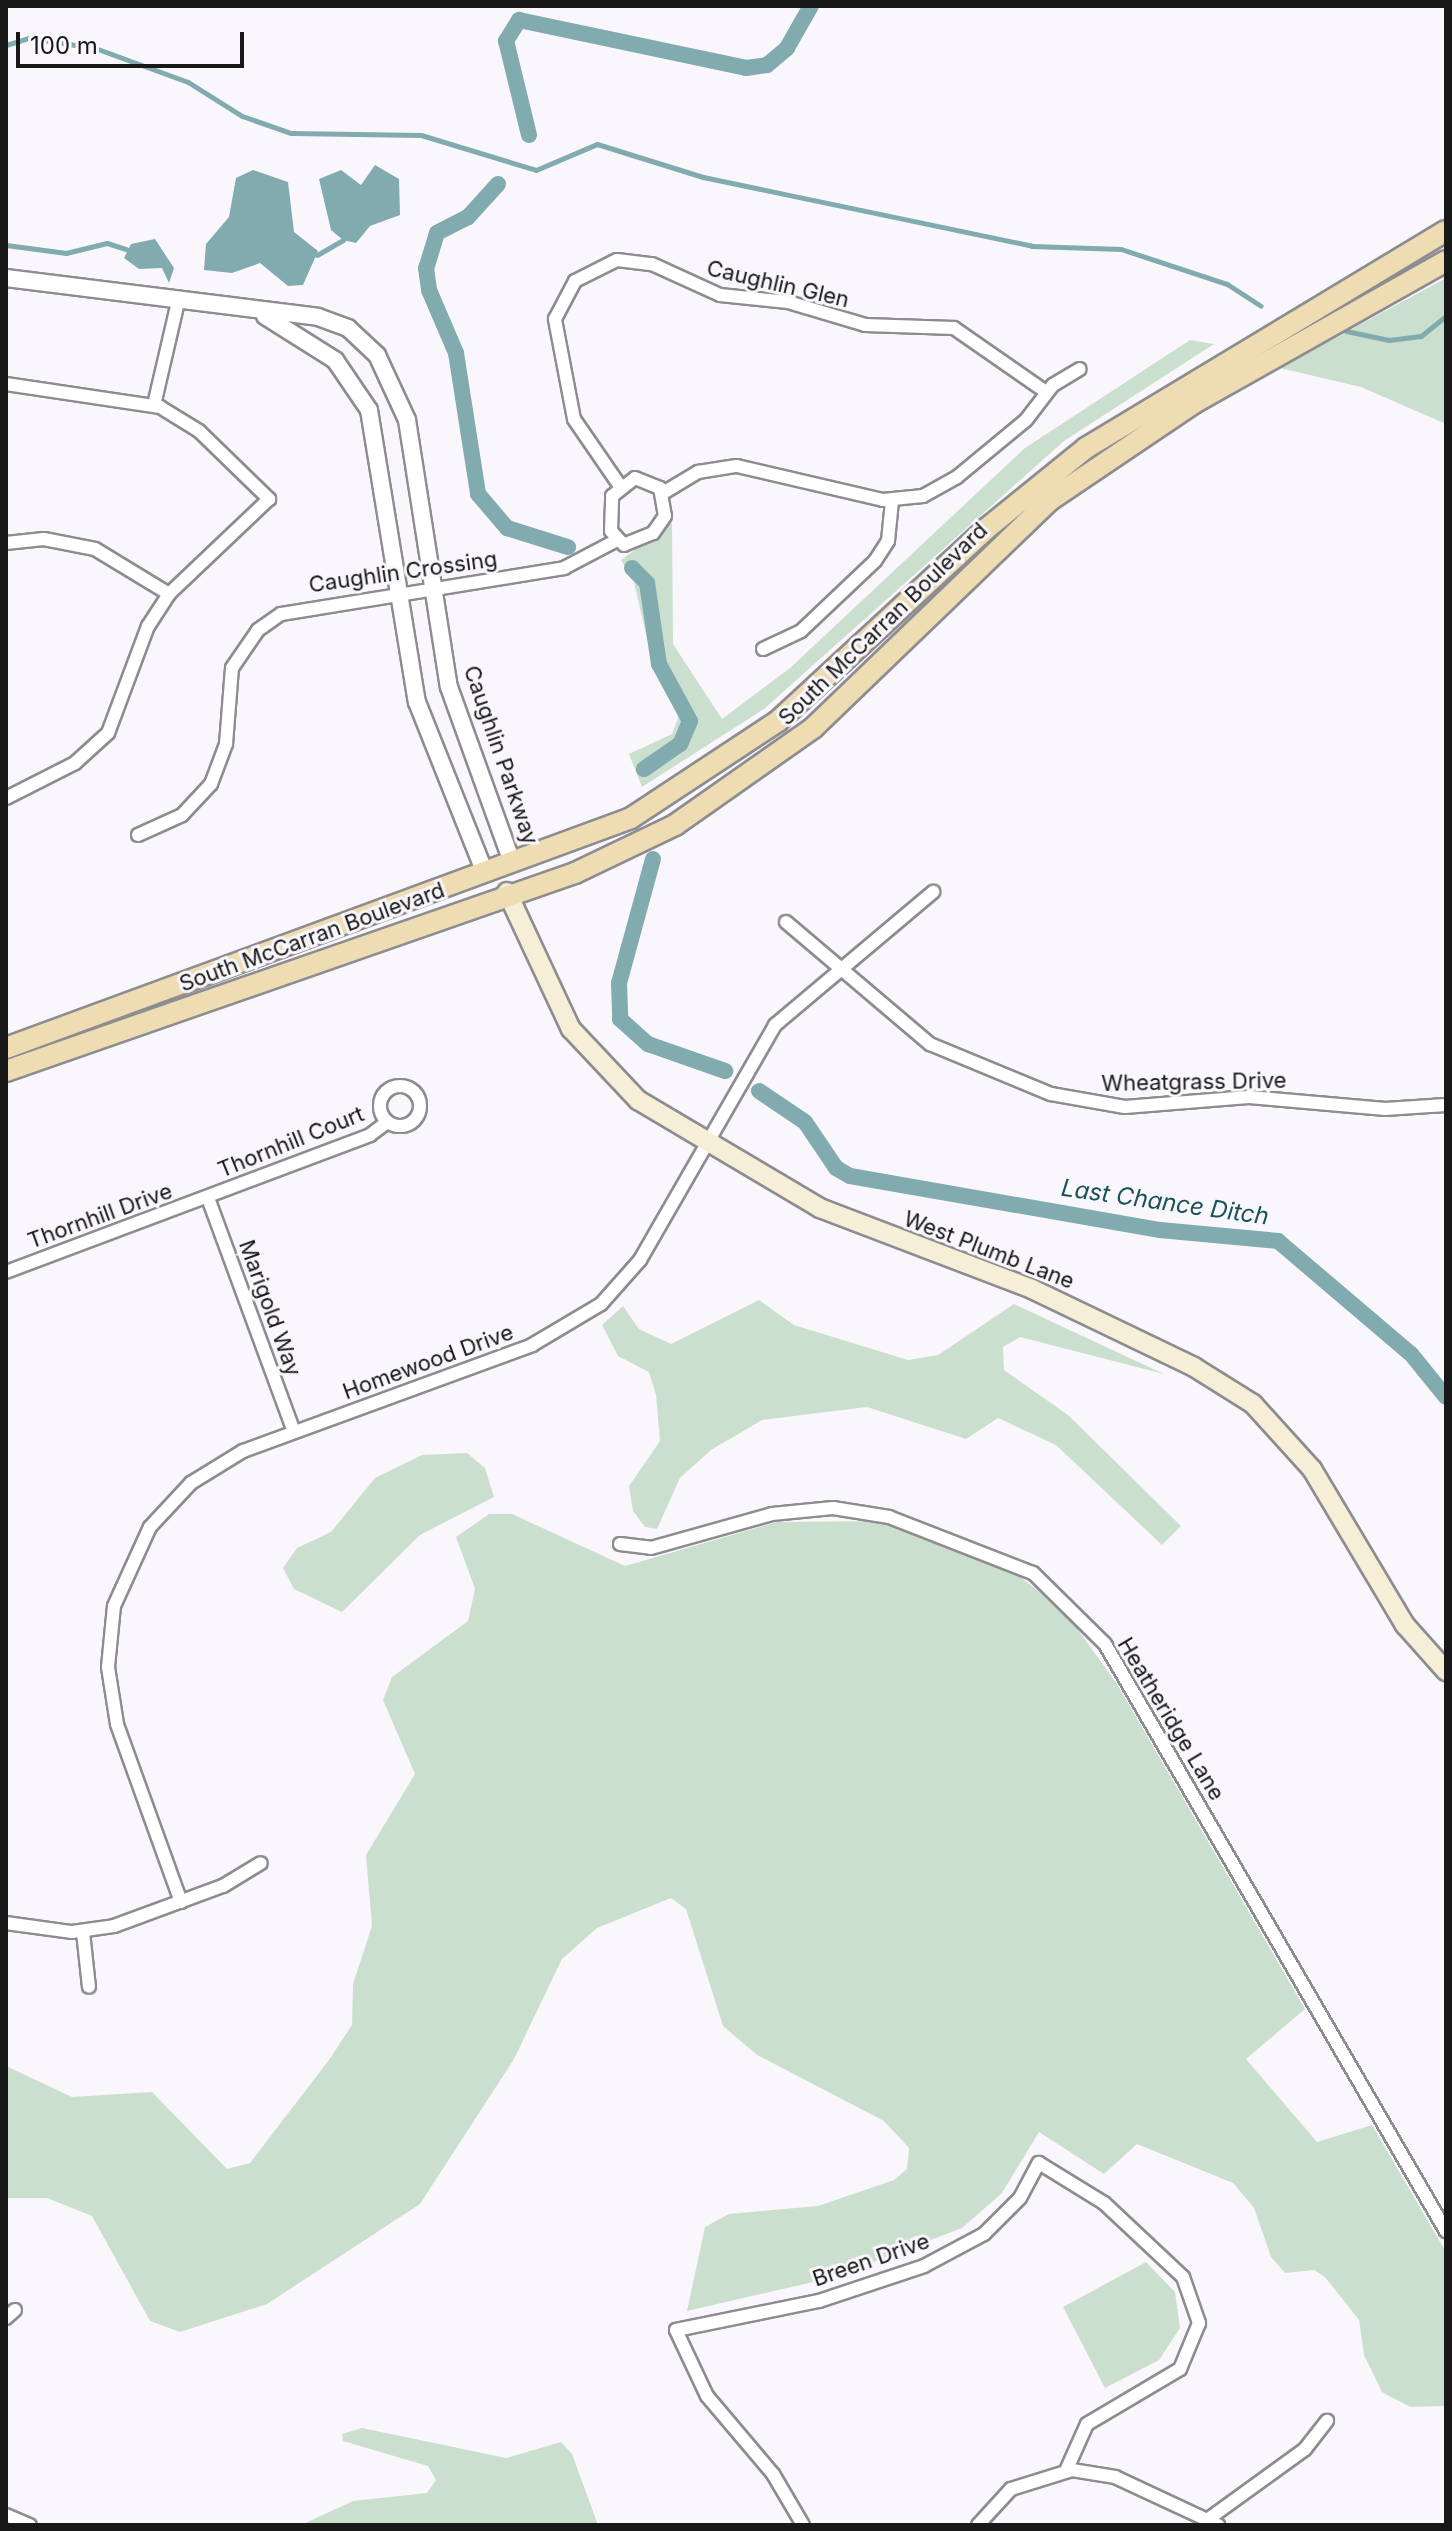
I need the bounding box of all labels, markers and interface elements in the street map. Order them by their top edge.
scale bar [20,16,248,66]
text: 100 m [30,31,98,60]
street label: Caughlin Glen [704,255,852,313]
street label: South McCarran Boulevard [773,517,993,731]
street label: Caughlin Crossing [307,546,499,598]
street label: Caughlin Parkway [458,662,544,848]
street label: South McCarran Boulevard [176,877,448,997]
street label: Wheatgrass Drive [1101,1067,1287,1097]
street label: Thornhill Court [214,1101,368,1183]
water label: Last Chance Ditch [1059,1173,1271,1231]
street label: Thornhill Drive [24,1178,176,1254]
street label: West Plumb Lane [900,1205,1078,1295]
street label: Marigold Way [233,1236,307,1380]
street label: Homewood Drive [339,1319,517,1405]
street label: Heatheridge Lane [1112,1633,1230,1805]
street label: Breen Drive [809,2228,933,2292]

